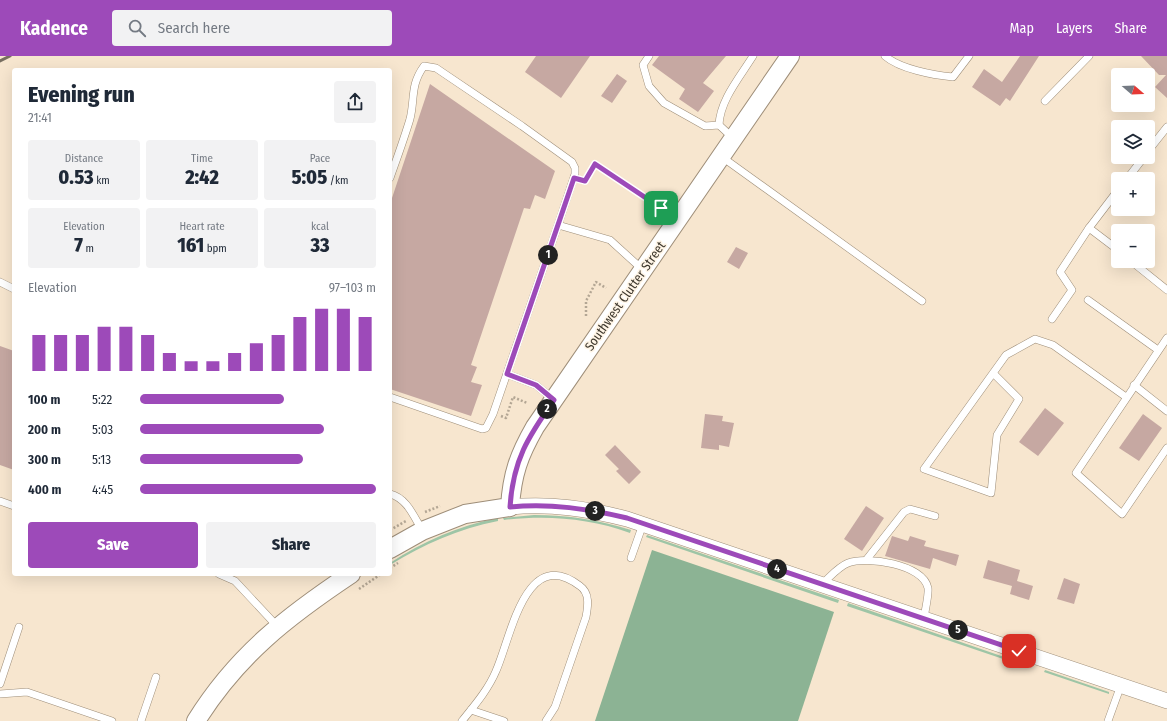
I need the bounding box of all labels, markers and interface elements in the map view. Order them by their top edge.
search box [112,10,392,46]
text: Kadence [20,17,88,40]
icon: search [126,17,148,39]
text: Search here [158,19,230,37]
text: Map [1010,20,1034,37]
text: Layers [1056,20,1092,37]
text: Share [1114,20,1147,37]
north arrow [1111,68,1155,112]
map controls [1111,68,1155,268]
text: Evening run [28,81,135,108]
button: share [334,81,376,123]
text: 21:41 [28,110,52,125]
button: layers [1111,120,1155,164]
text: Distance [65,152,103,165]
text: Time [191,152,213,165]
text: Pace [310,152,330,165]
text: 0.53 [58,165,94,189]
text: 2:42 [185,165,219,189]
text: 5:05 [291,165,327,189]
button: + [1111,172,1155,216]
text: km [94,174,110,187]
text: /km [327,174,349,187]
pin [644,191,678,225]
icon: arrive [650,197,672,219]
text: Elevation [63,220,105,233]
text: Heart rate [179,220,225,233]
text: kcal [311,220,329,233]
button: − [1111,224,1155,268]
text: 7 [74,233,83,257]
text: 161 [177,233,204,257]
text: 33 [310,233,330,257]
street label: Southwest Clutter Street [582,238,669,354]
text: m [83,242,94,255]
text: bpm [204,242,227,255]
pin: 1 [538,245,558,265]
text: 1 [546,248,550,261]
text: Elevation [28,280,77,295]
text: 97–103 m [329,280,376,295]
text: 100 m [28,392,60,407]
text: 5:22 [92,392,112,407]
pin: 2 [537,399,557,419]
text: 2 [544,402,550,415]
text: 200 m [28,422,61,437]
text: 5:03 [92,422,113,437]
text: 300 m [28,452,61,467]
text: 5:13 [92,452,111,467]
text: 400 m [28,482,62,497]
text: 4:45 [92,482,113,497]
pin: 3 [585,501,605,521]
text: 3 [592,504,598,517]
button: Save [28,522,198,568]
button: Share [206,522,376,568]
pin: 4 [767,559,787,579]
text: 4 [774,562,780,575]
pin: 5 [948,620,968,640]
text: 5 [955,623,961,636]
pin [1002,634,1036,668]
icon: check [1008,640,1030,662]

